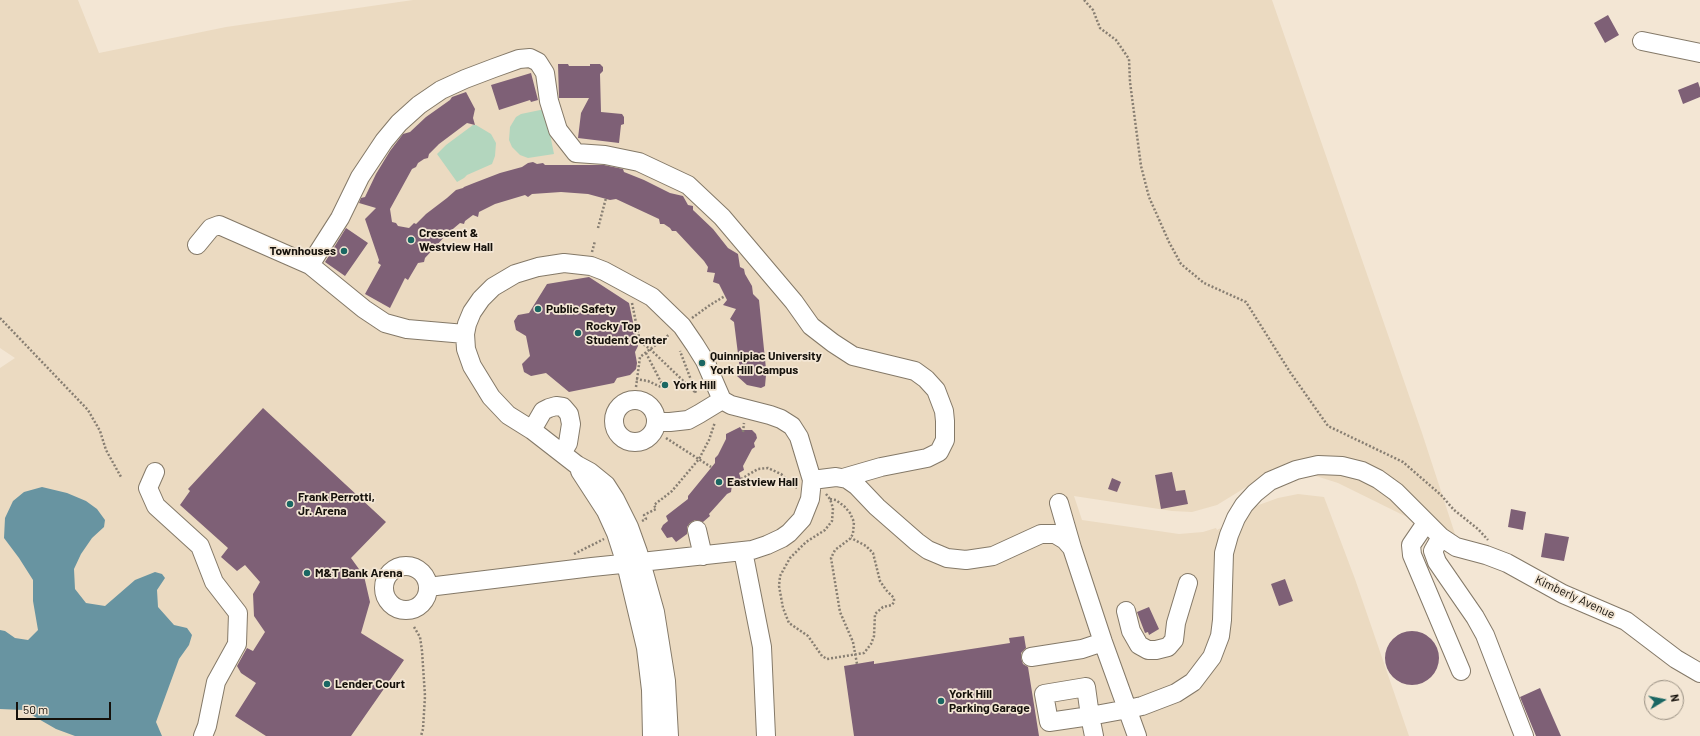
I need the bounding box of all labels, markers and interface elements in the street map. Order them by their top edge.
place label: Crescent & Westview Hall [419,226,493,254]
marker: Crescent & Westview Hall [406,235,416,245]
place label: Townhouses [269,244,336,258]
marker: Townhouses [339,246,349,256]
place label: Public Safety [546,302,616,316]
marker: Public Safety [533,304,543,314]
place label: Rocky Top Student Center [586,319,667,347]
marker: Rocky Top Student Center [573,328,583,338]
place label: Quinnipiac University York Hill Campus [710,349,822,377]
marker: Quinnipiac University York Hill Campus [697,358,707,368]
place label: York Hill [673,378,716,392]
marker: York Hill [660,380,670,390]
place label: Eastview Hall [727,475,798,489]
marker: Eastview Hall [714,477,724,487]
place label: Frank Perrotti, Jr. Arena [298,490,375,518]
marker: Frank Perrotti, Jr. Arena [285,499,295,509]
place label: M&T Bank Arena [315,566,402,580]
marker: M&T Bank Arena [302,568,312,578]
street label: Kimberly Avenue [1533,572,1617,622]
place label: Lender Court [335,677,405,691]
marker: Lender Court [322,679,332,689]
north arrow [1644,680,1684,720]
place label: York Hill Parking Garage [949,687,1030,715]
text: N [1668,693,1682,703]
scale bar [18,694,113,720]
marker: York Hill Parking Garage [936,696,946,706]
text: 50 m [23,702,48,716]

